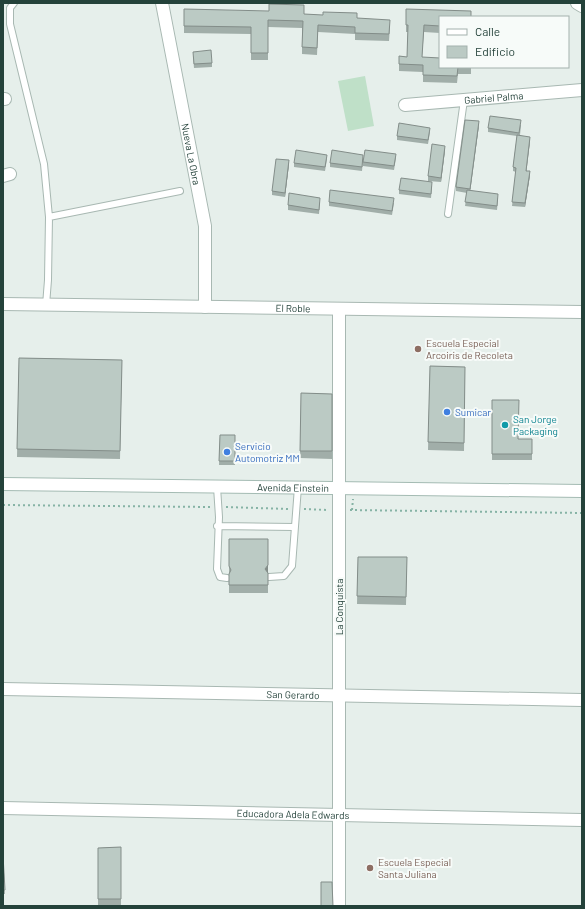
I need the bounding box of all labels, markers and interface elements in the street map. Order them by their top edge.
legend [439,16,569,68]
text: Calle [475,24,500,38]
text: Edificio [475,44,515,58]
street label: Gabriel Palma [464,89,524,106]
street label: Nueva La Obra [179,122,203,186]
street label: El Roble [275,302,311,314]
place label: Escuela Especial Arcoiris de Recoleta [426,337,513,361]
marker: Escuela Especial Arcoiris de Recoleta [413,344,423,354]
place label: Sumicar [455,406,491,418]
marker: Sumicar [442,407,452,417]
place label: San Jorge Packaging [513,413,558,437]
marker: San Jorge Packaging [500,420,510,430]
place label: Servicio Automotriz MM [235,440,300,464]
marker: Servicio Automotriz MM [222,447,232,457]
street label: Avenida Einstein [257,481,329,494]
street label: La Conquista [333,579,345,635]
street label: San Gerardo [266,688,320,701]
street label: Educadora Adela Edwards [236,807,350,821]
place label: Escuela Especial Santa Juliana [378,856,451,880]
marker: Escuela Especial Santa Juliana [365,863,375,873]

